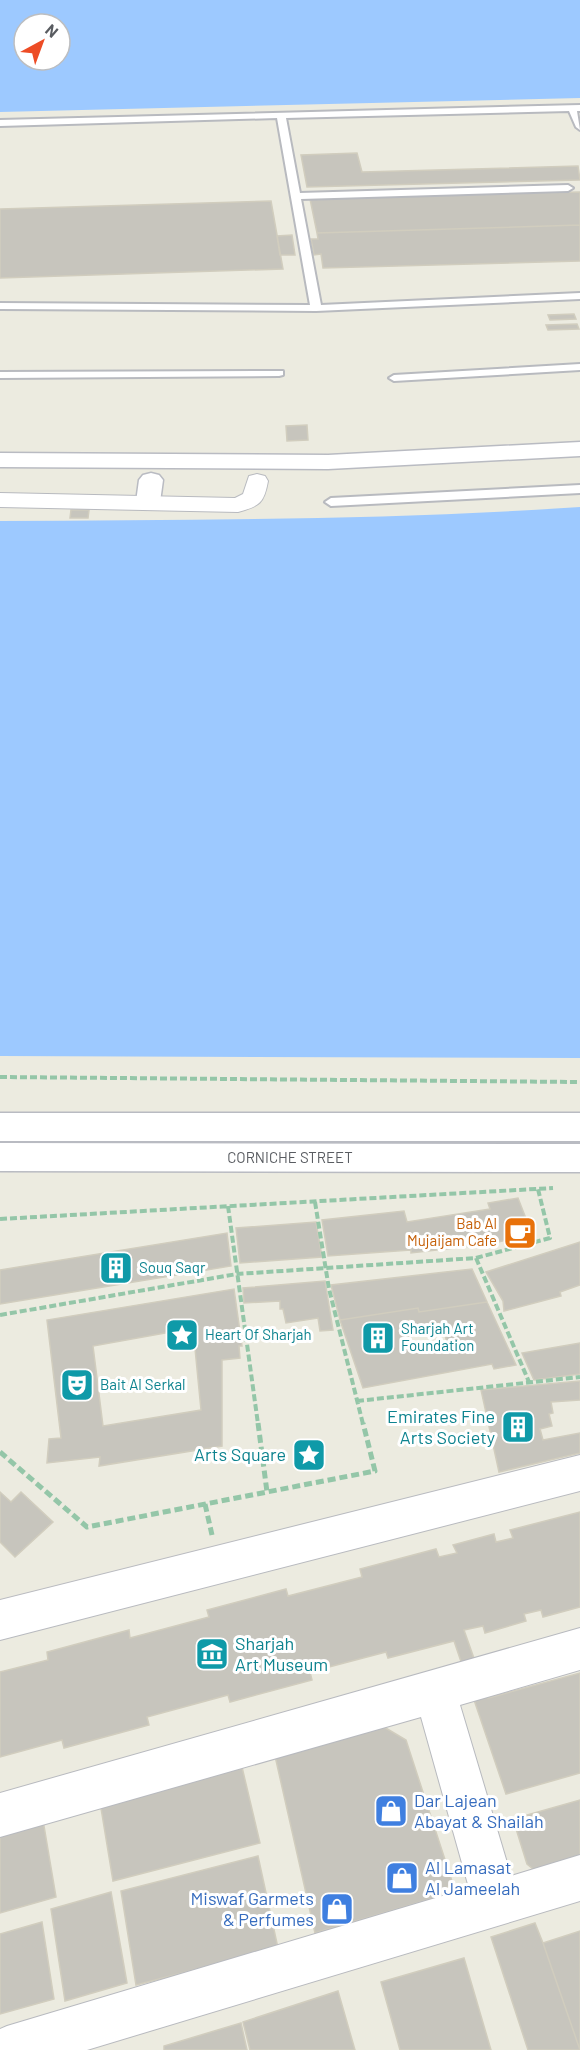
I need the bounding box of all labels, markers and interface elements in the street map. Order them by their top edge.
north arrow [12,12,72,72]
text: N [42,20,62,41]
street label: CORNICHE STREET [227,1148,353,1166]
place label: Bab Al Mujaijam Cafe [407,1214,497,1249]
cafe icon: Bab Al Mujaijam Cafe [502,1215,538,1251]
building icon: Souq Saqr [98,1250,134,1286]
place label: Souq Saqr [139,1258,206,1276]
place icon: Heart Of Sharjah [164,1317,200,1353]
place label: Sharjah Art Foundation [401,1319,474,1354]
building icon: Sharjah Art Foundation [360,1320,396,1356]
place label: Heart Of Sharjah [205,1325,312,1343]
theatre icon: Bait Al Serkal [59,1367,95,1403]
place label: Bait Al Serkal [100,1375,186,1393]
place label: Emirates Fine Arts Society [387,1405,495,1448]
building icon: Emirates Fine Arts Society [500,1409,536,1445]
place icon: Arts Square [291,1437,327,1473]
place label: Arts Square [194,1443,286,1465]
place label: Sharjah Art Museum [235,1632,328,1675]
museum icon: Sharjah Art Museum [194,1636,230,1672]
place label: Dar Lajean Abayat & Shailah [414,1789,544,1832]
shop icon: Dar Lajean Abayat & Shailah [373,1793,409,1829]
place label: Al Lamasat Al Jameelah [425,1856,520,1899]
shop icon: Al Lamasat Al Jameelah [384,1860,420,1896]
place label: Miswaf Garmets & Perfumes [190,1887,314,1930]
shop icon: Miswaf Garmets & Perfumes [319,1891,355,1927]

